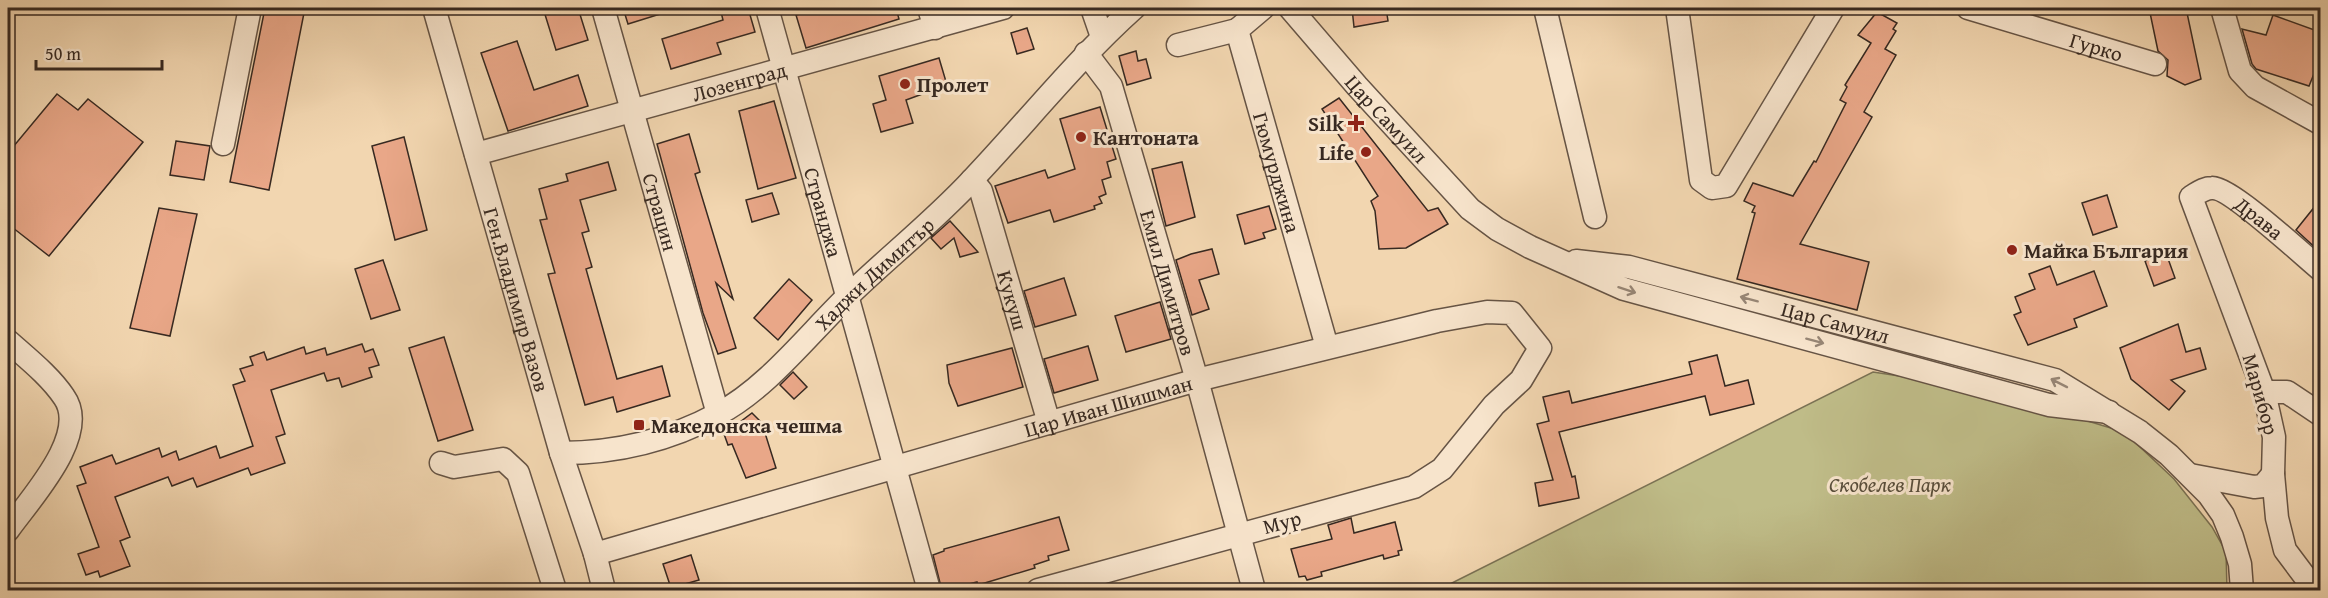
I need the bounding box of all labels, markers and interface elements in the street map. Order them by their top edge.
street label: Гурко [2066,24,2127,69]
scale bar [36,33,162,71]
text: 50 m [45,40,81,67]
street label: Лозенград [688,53,790,109]
street label: Цар Самуил [1338,67,1436,170]
place label: Пролет [917,69,989,100]
marker: Пролет [898,77,912,91]
street label: Гюмурджина [1246,108,1309,236]
place label: Silk [1308,108,1345,139]
marker: Silk [1349,116,1363,130]
place label: Кантоната [1093,122,1199,153]
marker: Кантоната [1074,130,1088,144]
place label: Life [1319,137,1354,168]
marker: Life [1359,145,1373,159]
street label: Странджа [797,164,851,261]
street label: Страцин [635,169,687,254]
street label: Драва [2228,187,2291,247]
street label: Ген.Владимир Вазов [476,204,558,395]
street label: Емил Димитров [1132,206,1204,359]
street label: Хаджи Димитър [807,210,941,337]
place label: Майка България [2024,235,2188,266]
marker: Майка България [2005,243,2019,257]
street label: Кукуш [990,266,1037,334]
one-way arrow [1617,285,1636,296]
one-way arrow [1740,293,1759,304]
street label: Цар Самуил [1778,293,1893,351]
one-way arrow [1805,336,1824,348]
street label: Марибор [2235,350,2287,438]
street label: Цар Иван Шишман [1020,367,1196,445]
one-way arrow [2050,376,2068,388]
place label: Македонска чешма [651,410,843,441]
marker: Македонска чешма [632,418,646,432]
park label: Скобелев Парк [1829,469,1951,500]
street label: Мур [1259,502,1305,542]

